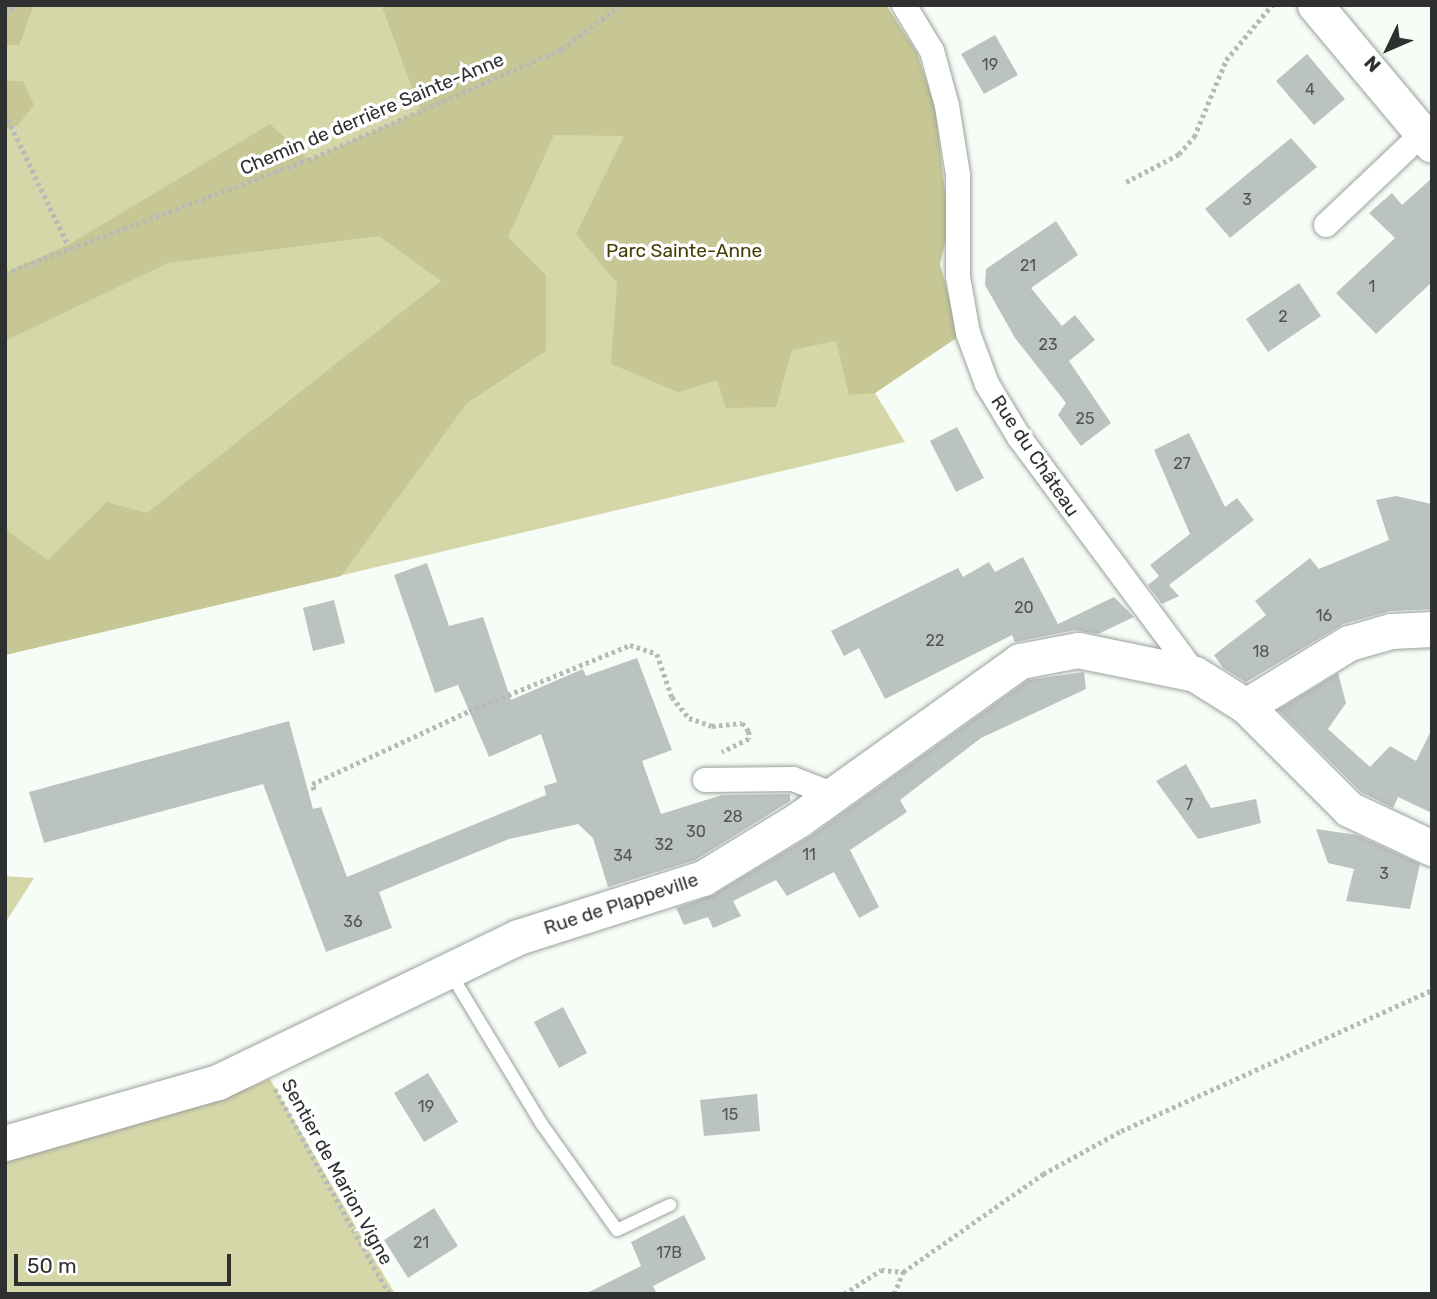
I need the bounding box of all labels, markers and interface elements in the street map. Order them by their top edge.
north arrow [1353,14,1423,84]
street label: Chemin de derrière Sainte-Anne [237,48,507,180]
text: N [1360,51,1386,77]
house number: 19 [982,55,998,75]
house number: 4 [1305,80,1315,100]
house number: 3 [1242,190,1252,210]
park label: Parc Sainte-Anne [606,240,762,262]
house number: 21 [1020,256,1036,276]
house number: 1 [1369,277,1375,297]
house number: 2 [1278,307,1288,327]
house number: 23 [1038,335,1058,355]
street label: Rue du Château [986,391,1084,521]
house number: 25 [1076,409,1094,429]
house number: 27 [1173,454,1191,474]
house number: 20 [1014,598,1034,618]
house number: 16 [1316,606,1332,626]
house number: 22 [926,631,944,651]
house number: 18 [1252,642,1270,662]
house number: 7 [1185,795,1193,815]
house number: 28 [723,807,743,827]
house number: 30 [686,822,706,842]
house number: 32 [654,835,674,855]
house number: 11 [802,845,816,865]
house number: 34 [613,846,633,866]
house number: 3 [1379,864,1389,884]
street label: Rue de Plappeville [541,868,701,940]
house number: 36 [343,912,363,932]
street label: Sentier de Marion Vigne [276,1075,398,1269]
house number: 19 [418,1097,434,1117]
house number: 15 [722,1105,738,1125]
house number: 21 [413,1233,429,1253]
scale bar [18,1240,234,1284]
house number: 17B [656,1243,682,1263]
text: 50 m [27,1253,77,1278]

